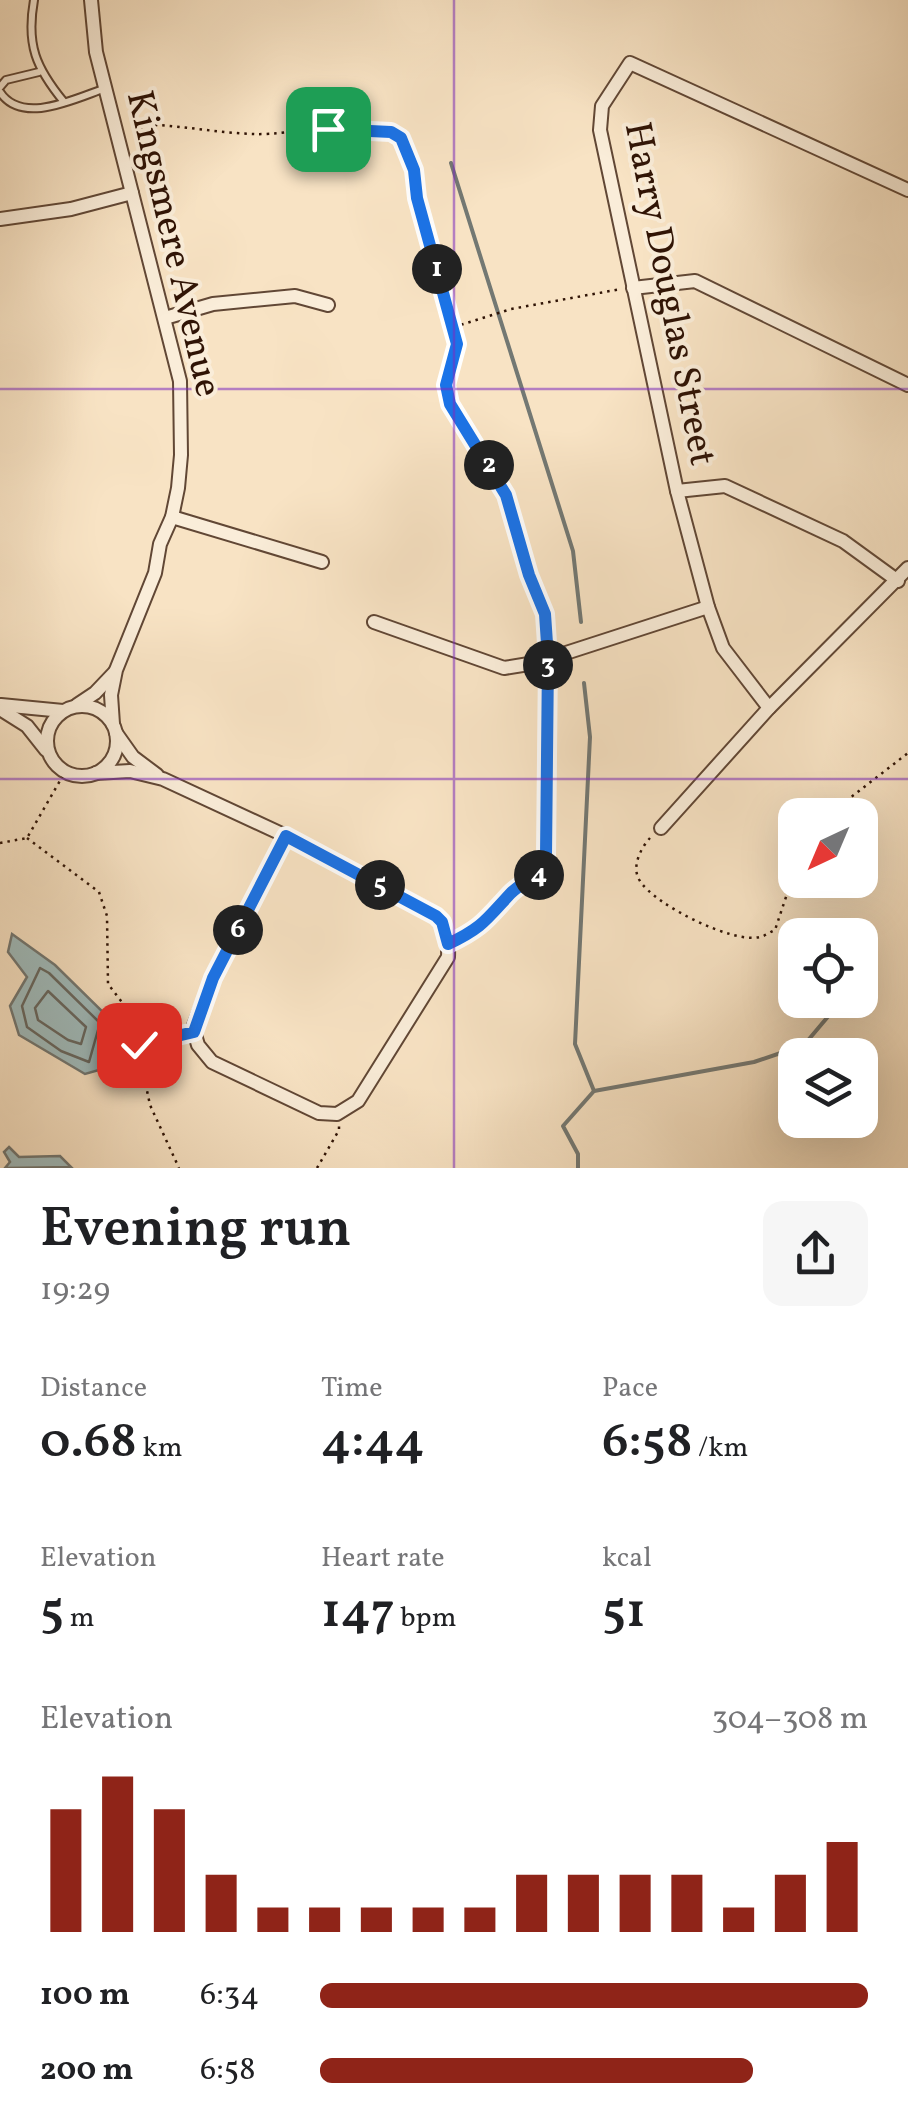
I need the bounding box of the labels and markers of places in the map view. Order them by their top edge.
pin [286,87,371,172]
pin: 1 [412,244,462,294]
pin: 2 [464,440,514,490]
pin: 3 [523,640,573,690]
pin: 4 [514,850,564,900]
pin: 5 [355,860,405,910]
pin: 6 [213,905,263,955]
pin [97,1003,182,1088]

